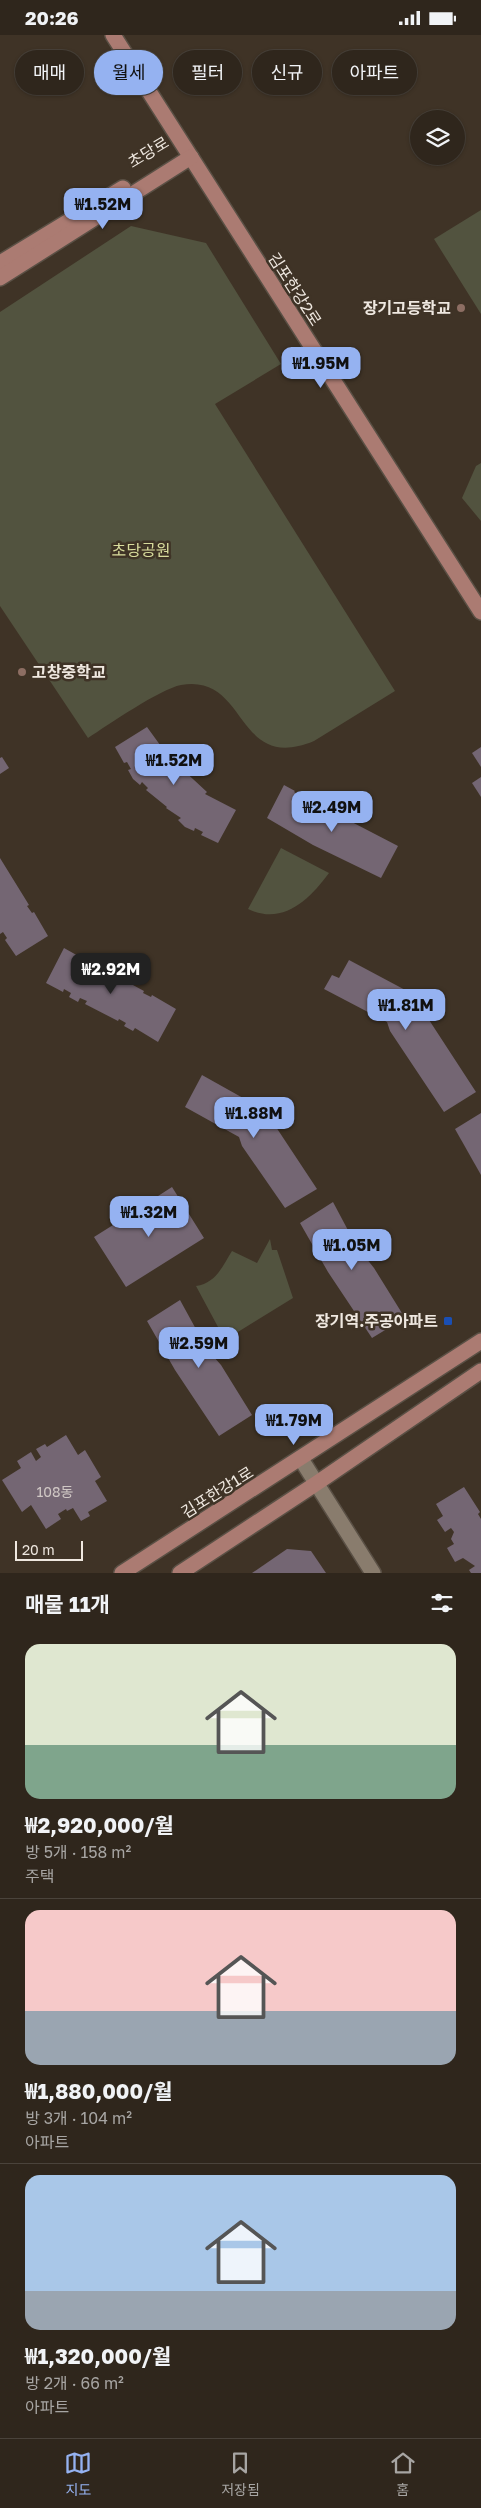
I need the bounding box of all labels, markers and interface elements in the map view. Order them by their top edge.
text: 20:26 [25,6,79,29]
chip: 매매 [15,50,84,95]
chip: 월세 [94,50,163,95]
chip: 필터 [173,50,242,95]
chip: 신규 [252,50,322,95]
chip: 아파트 [332,50,417,95]
map controls [410,110,465,165]
button: layers [410,110,465,165]
street label: 초당로 [124,132,172,172]
pin: ₩1.52M [62,187,144,230]
text: ₩1.52M [75,194,131,214]
street label: 김포한강2로 [264,249,326,329]
place label: 장기고등학교 [363,298,451,318]
marker: 장기고등학교 [455,302,467,314]
pin: ₩1.95M [280,347,362,389]
text: ₩1.95M [293,353,349,373]
park label: 초당공원 [112,540,170,560]
place label: 고창중학교 [32,662,106,682]
marker: 고창중학교 [16,666,28,678]
pin: ₩1.52M [133,743,215,786]
text: ₩1.52M [146,750,202,770]
pin: ₩2.49M [291,791,373,833]
text: ₩2.49M [303,797,361,817]
pin: ₩2.92M [70,953,152,995]
text: ₩2.92M [82,959,140,979]
pin: ₩1.81M [365,989,447,1031]
text: ₩1.81M [378,995,434,1015]
pin: ₩1.88M [213,1097,295,1139]
text: ₩1.88M [225,1103,283,1123]
pin: ₩1.32M [108,1195,190,1238]
text: ₩1.32M [121,1202,177,1222]
pin: ₩1.05M [311,1229,393,1271]
text: ₩1.05M [323,1235,381,1255]
place label: 장기역.주공아파트 [315,1311,438,1331]
marker: 장기역.주공아파트 [442,1315,454,1327]
pin: ₩2.59M [158,1327,240,1369]
text: ₩2.59M [170,1333,228,1353]
pin: ₩1.79M [253,1403,335,1446]
text: ₩1.79M [266,1410,322,1430]
street label: 김포한강1로 [177,1462,257,1522]
house number: 108동 [37,1483,74,1500]
scale bar [15,1538,82,1561]
text: 20 m [22,1541,55,1558]
icon: filters [428,1589,456,1617]
text: 매물 11개 [25,1591,110,1617]
icon: home [196,1677,286,1767]
text: ₩2,920,000/월 [25,1812,174,1838]
text: 방 5개 · 158 m² [25,1842,131,1862]
text: 주택 [25,1866,54,1886]
icon: home [196,1942,286,2032]
text: ₩1,880,000/월 [25,2078,173,2104]
text: 방 3개 · 104 m² [25,2108,132,2128]
text: 아파트 [25,2132,69,2152]
icon: home [196,2207,286,2297]
text: ₩1,320,000/월 [25,2343,171,2369]
text: 방 2개 · 66 m² [25,2373,124,2393]
text: 아파트 [25,2397,69,2417]
tab: 지도 [64,2449,92,2499]
tab: 저장됨 [221,2449,260,2499]
tab: 홈 [389,2449,417,2499]

